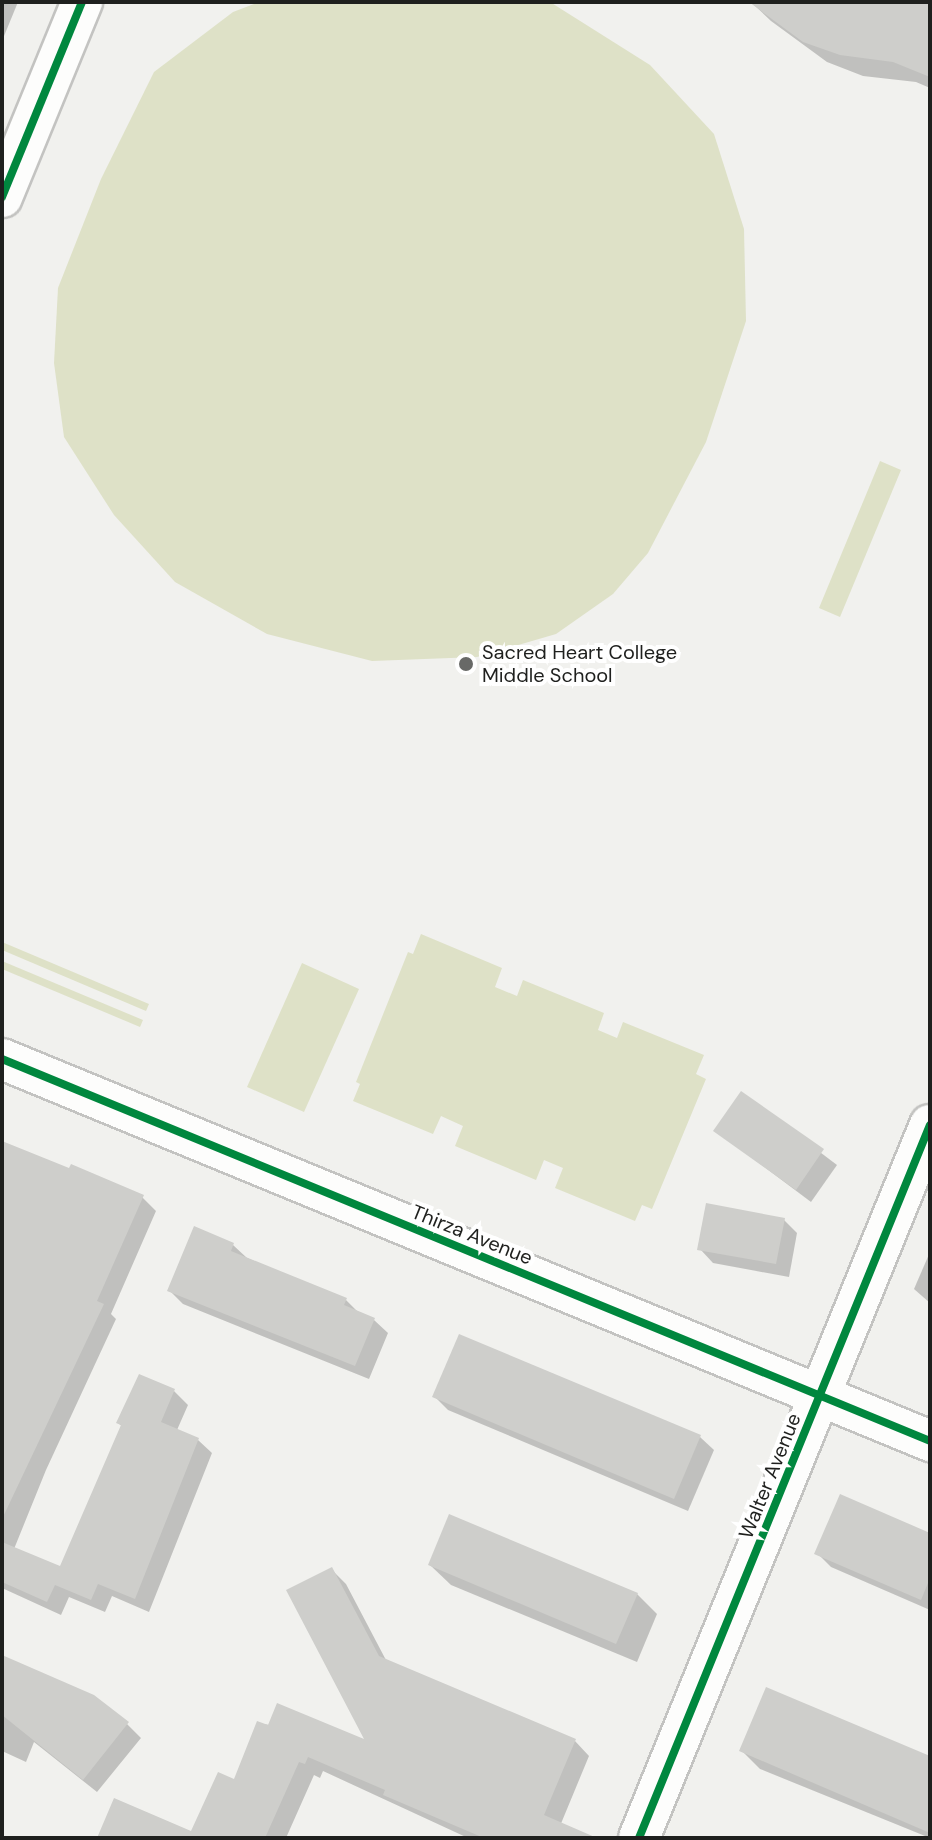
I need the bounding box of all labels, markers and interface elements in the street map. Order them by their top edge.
place label: Sacred Heart College Middle School [482,640,677,687]
marker: Sacred Heart College Middle School [457,655,475,673]
street label: Thirza Avenue [408,1200,536,1270]
street label: Walter Avenue [734,1410,806,1542]

